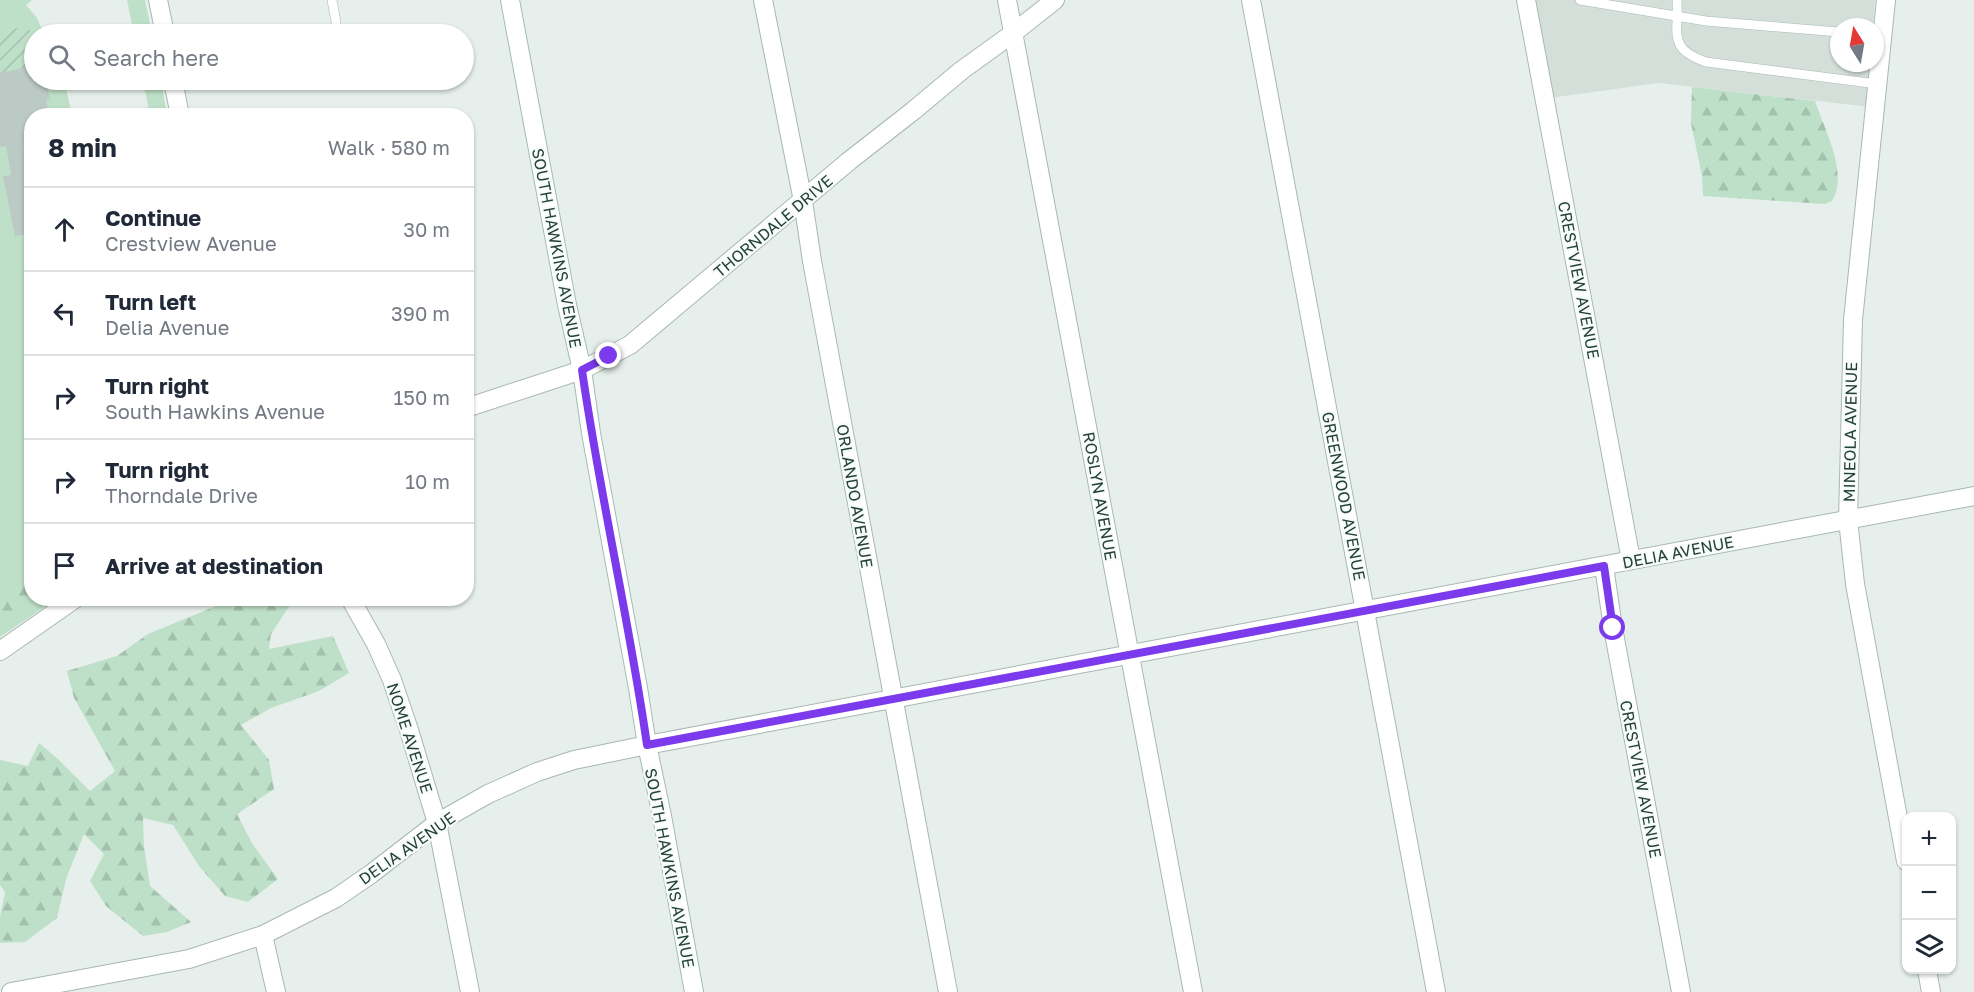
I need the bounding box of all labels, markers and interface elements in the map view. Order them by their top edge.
north arrow [1830,18,1884,72]
search box [24,24,474,90]
icon: search [45,41,78,74]
text: Search here [93,44,219,71]
text: 8 min [48,132,117,163]
text: Walk · 580 m [328,135,450,159]
street label: SOUTH HAWKINS AVENUE [528,146,586,350]
street label: THORNDALE DRIVE [709,170,837,282]
street label: CRESTVIEW AVENUE [1554,199,1604,361]
text: Continue [105,204,201,231]
icon: ahead [48,213,81,246]
text: 30 m [403,217,450,241]
text: Crestview Avenue [105,231,277,255]
text: Turn left [105,288,196,315]
icon: left [48,297,81,330]
text: 390 m [391,301,450,325]
text: Delia Avenue [105,315,229,339]
route end [595,342,621,368]
street label: MINEOLA AVENUE [1839,362,1861,502]
text: Turn right [105,372,209,399]
icon: right [48,381,81,414]
text: 150 m [394,385,450,409]
text: South Hawkins Avenue [105,399,325,423]
street label: GREENWOOD AVENUE [1318,410,1370,582]
street label: ORLANDO AVENUE [833,423,877,569]
street label: ROSLYN AVENUE [1079,430,1121,562]
text: Turn right [105,456,209,483]
icon: right [48,465,81,498]
text: 10 m [405,469,450,493]
text: Thorndale Drive [105,483,258,507]
street label: DELIA AVENUE [1621,531,1735,573]
icon: arrive [48,549,81,582]
text: Arrive at destination [105,552,323,579]
route start [1599,614,1625,640]
street label: NOME AVENUE [383,680,437,796]
street label: CRESTVIEW AVENUE [1616,698,1666,860]
street label: SOUTH HAWKINS AVENUE [641,766,699,970]
street label: DELIA AVENUE [355,807,459,889]
map controls [1902,812,1956,974]
button: + [1902,812,1956,866]
button: − [1902,866,1956,920]
button: layers [1902,920,1956,974]

